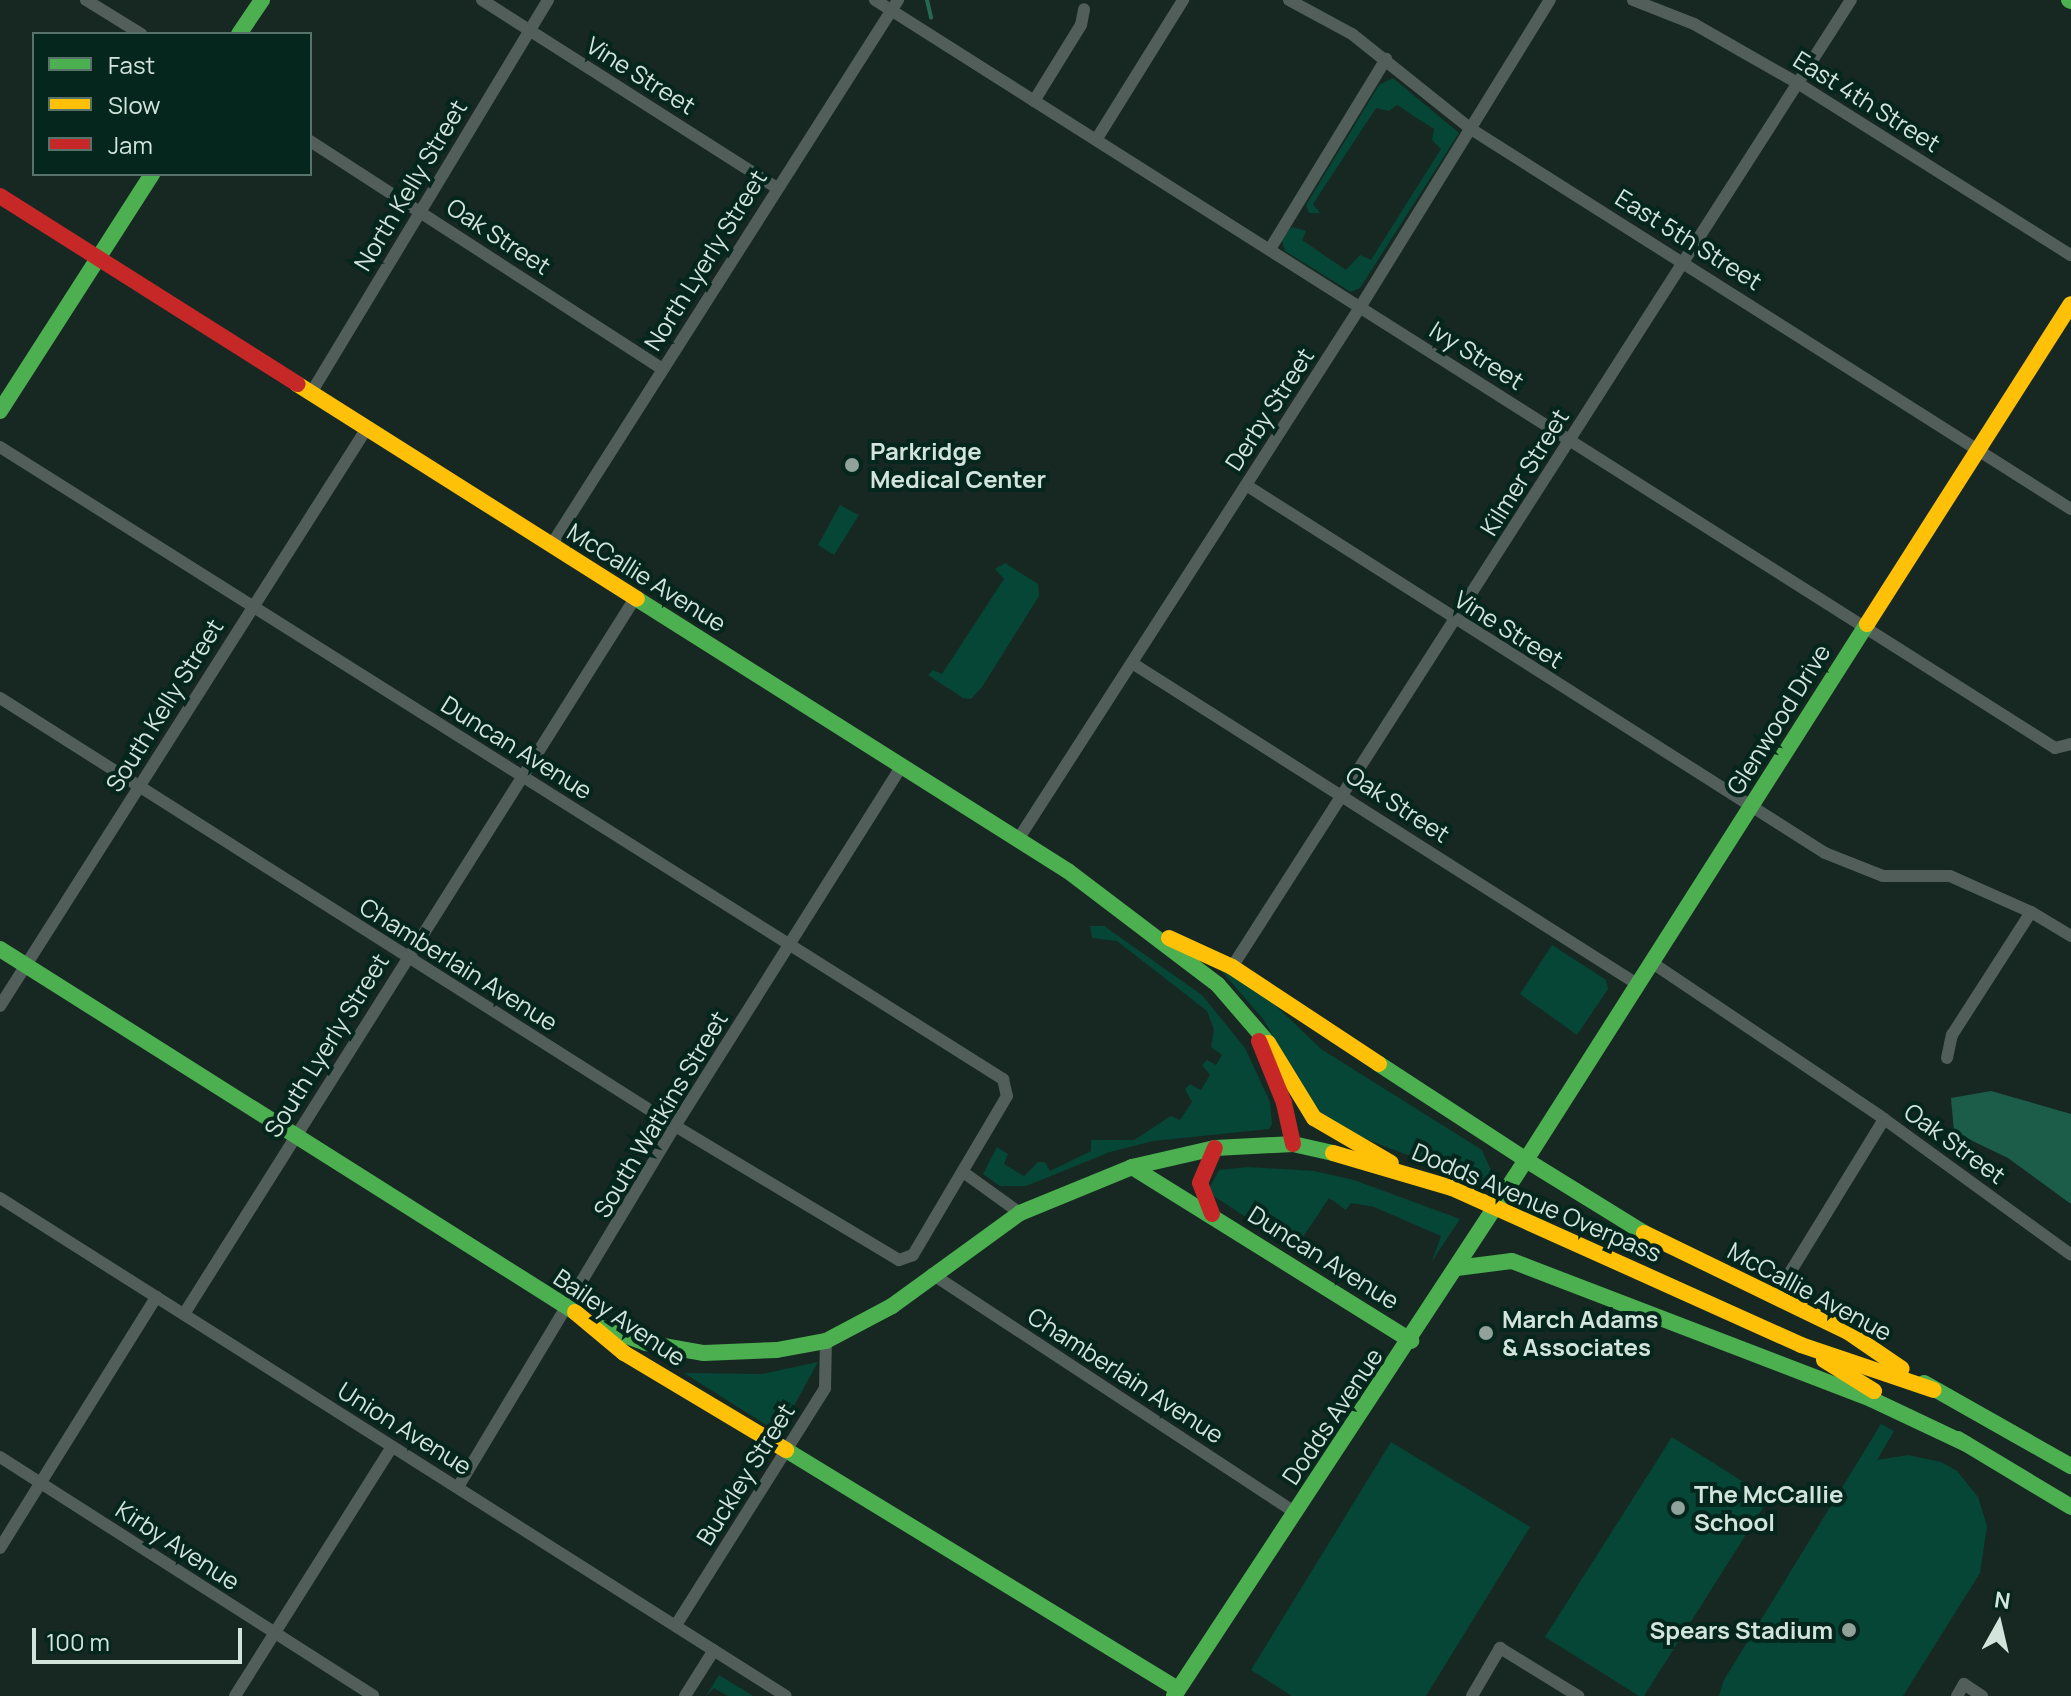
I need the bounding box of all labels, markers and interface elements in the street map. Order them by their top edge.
street label: Vine Street [581,30,701,120]
legend [32,32,312,176]
street label: East 4th Street [1788,44,1946,158]
text: Fast [108,48,155,81]
text: Slow [108,88,161,121]
street label: North Kelly Street [348,94,472,276]
text: Jam [108,128,153,161]
street label: North Lyerly Street [638,164,772,356]
street label: East 5th Street [1611,183,1767,295]
street label: Oak Street [442,192,556,280]
street label: Ivy Street [1425,315,1529,395]
street label: Derby Street [1219,342,1319,476]
street label: Kilmer Street [1474,403,1574,541]
place label: Parkridge Medical Center [870,437,1046,493]
marker: Parkridge Medical Center [841,454,863,476]
street label: McCallie Avenue [562,517,732,637]
street label: Vine Street [1449,584,1569,674]
street label: South Kelly Street [99,613,229,797]
street label: Glenwood Drive [1720,638,1836,800]
street label: Duncan Avenue [436,689,598,805]
street label: Oak Street [1341,760,1455,848]
street label: Chamberlain Avenue [355,891,563,1037]
street label: South Lyerly Street [258,948,394,1142]
street label: South Watkins Street [587,1005,733,1223]
street label: Oak Street [1899,1097,2011,1189]
street label: Dodds Avenue Overpass [1408,1136,1666,1268]
street label: Duncan Avenue [1243,1199,1405,1315]
street label: McCallie Avenue [1723,1236,1897,1346]
street label: Bailey Avenue [549,1262,691,1372]
street label: Chamberlain Avenue [1023,1301,1229,1449]
place label: March Adams & Associates [1502,1305,1659,1361]
marker: March Adams & Associates [1477,1324,1495,1342]
street label: Dodds Avenue [1276,1342,1388,1490]
street label: Union Avenue [333,1375,477,1481]
street label: Buckley Street [690,1398,800,1550]
place label: The McCallie School [1694,1480,1843,1536]
street label: Kirby Avenue [111,1494,245,1596]
marker: The McCallie School [1669,1499,1687,1517]
north arrow [1959,1584,2039,1664]
text: N [1992,1584,2012,1616]
scale bar [36,1612,246,1662]
place label: Spears Stadium [1649,1616,1833,1644]
marker: Spears Stadium [1840,1621,1858,1639]
text: 100 m [46,1625,110,1658]

